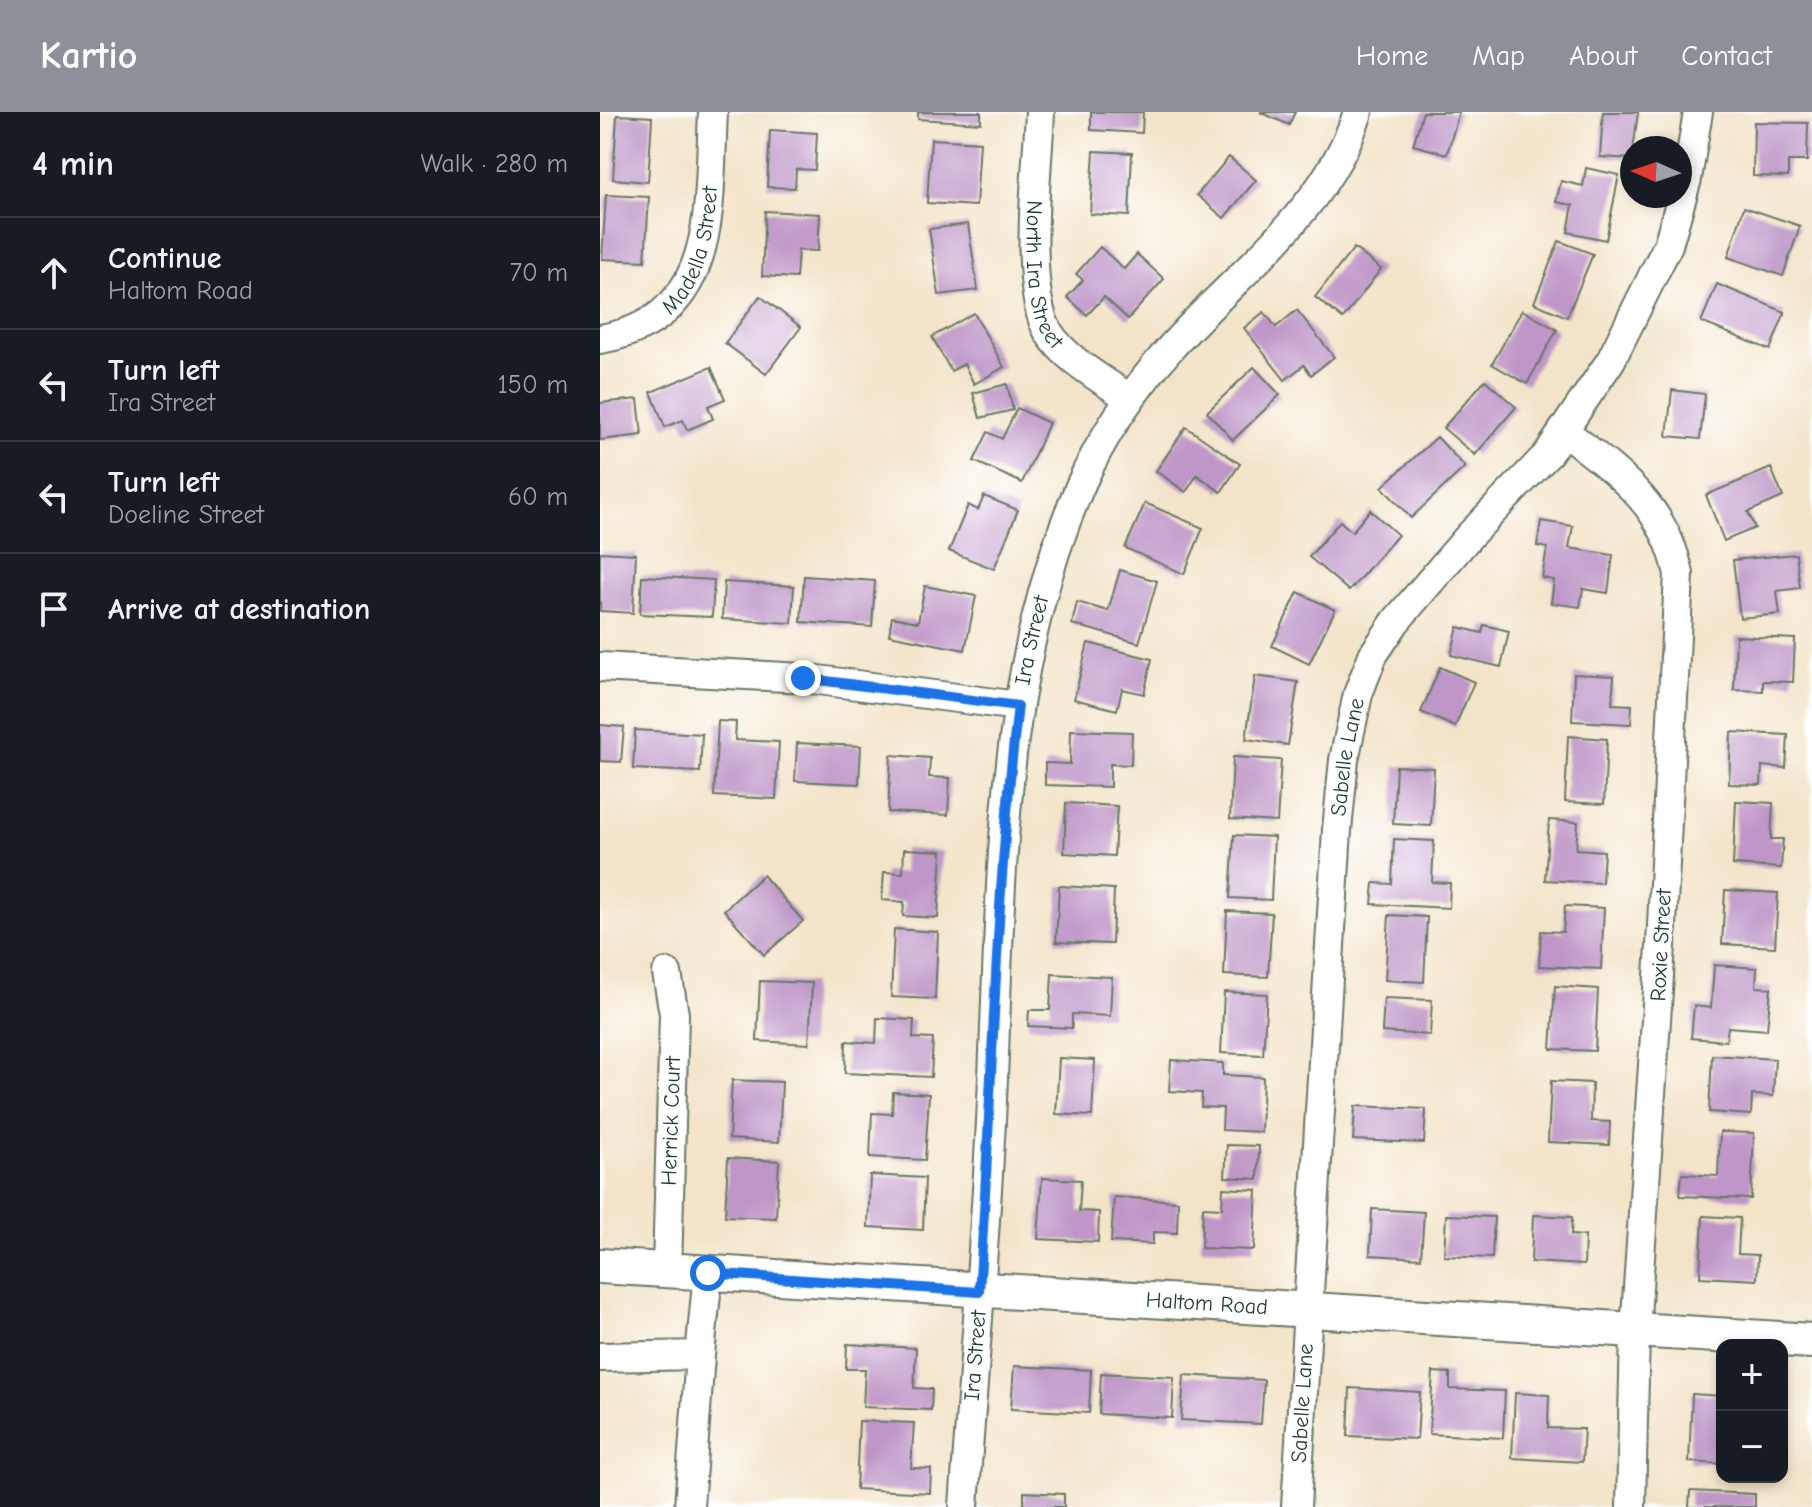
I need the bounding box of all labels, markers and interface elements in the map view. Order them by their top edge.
text: Kartio [40,34,137,78]
text: Home [1356,40,1428,72]
text: Map [1472,40,1525,72]
text: About [1569,40,1637,72]
text: Contact [1681,40,1772,72]
north arrow [1620,136,1692,208]
text: 4 min [32,144,114,184]
text: Walk · 280 m [421,149,568,179]
street label: Madella Street [656,184,723,320]
street label: North Ira Street [1020,200,1069,355]
text: Continue [108,241,222,276]
icon: ahead [32,251,76,295]
text: 70 m [510,258,568,288]
text: Haltom Road [108,276,253,306]
text: Turn left [108,353,220,388]
icon: left [32,363,76,407]
text: 150 m [498,370,568,400]
text: Ira Street [108,388,215,418]
text: Turn left [108,465,220,500]
icon: left [32,475,76,519]
text: 60 m [508,482,568,512]
text: Doeline Street [108,500,264,530]
icon: arrive [32,587,76,631]
text: Arrive at destination [108,592,370,627]
street label: Ira Street [1009,592,1055,687]
route end [785,660,821,696]
street label: Sabelle Lane [1325,695,1370,817]
street label: Roxie Street [1645,887,1677,1002]
street label: Herrick Court [656,1055,686,1186]
route start [690,1255,726,1291]
street label: Haltom Road [1145,1287,1269,1320]
street label: Ira Street [959,1308,992,1402]
map controls [1716,1339,1788,1483]
button: + [1716,1339,1788,1411]
street label: Sabelle Lane [1286,1343,1319,1464]
button: − [1716,1411,1788,1483]

